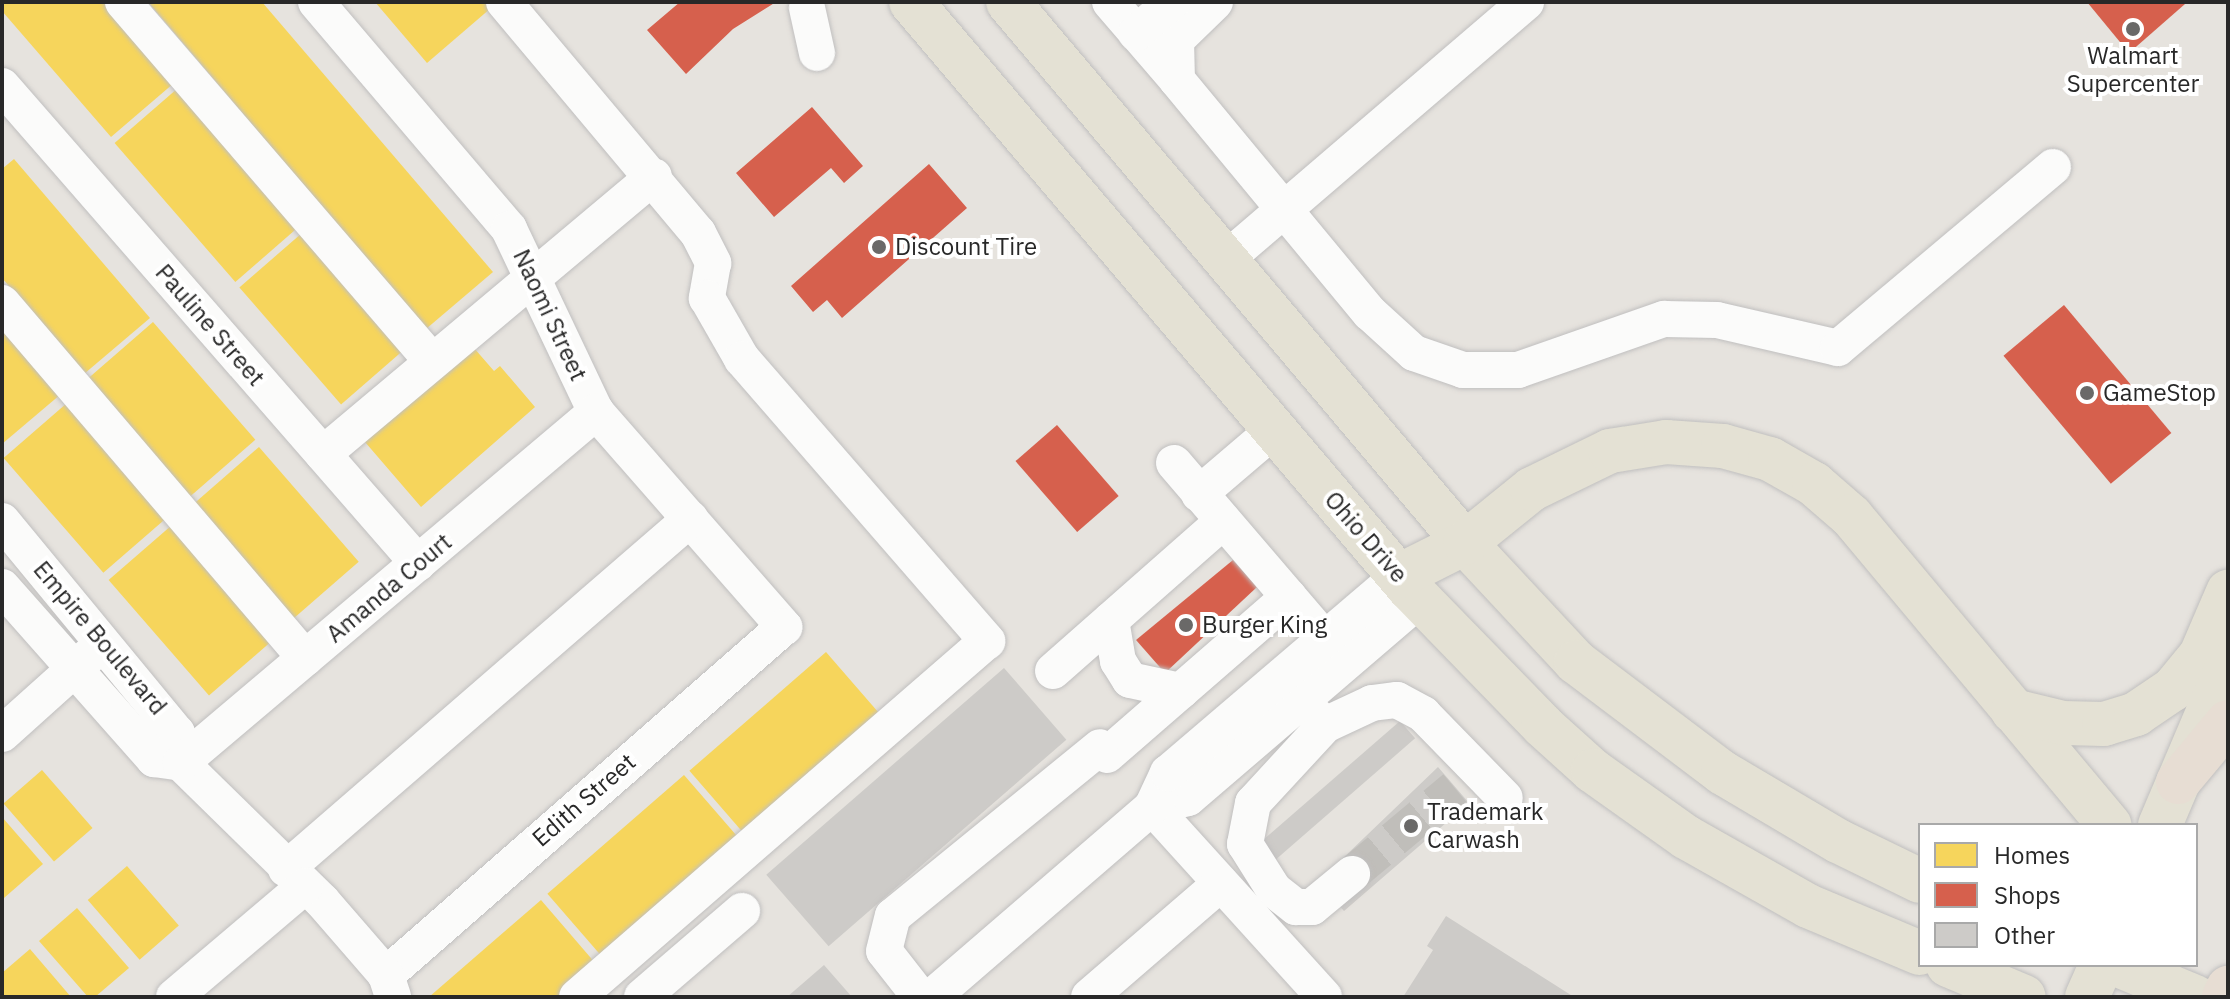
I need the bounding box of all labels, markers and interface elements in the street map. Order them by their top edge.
marker: Walmart Supercenter [2124,20,2142,38]
place label: Walmart Supercenter [2067,42,2199,98]
place label: Discount Tire [895,233,1037,261]
marker: Discount Tire [870,238,888,256]
street label: Naomi Street [507,245,593,385]
street label: Pauline Street [149,258,271,392]
place label: GameStop [2103,379,2216,407]
marker: GameStop [2078,384,2096,402]
street label: Ohio Drive [1319,486,1413,588]
street label: Amanda Court [321,527,457,649]
street label: Empire Boulevard [27,555,173,721]
place label: Burger King [1202,611,1327,639]
marker: Burger King [1177,616,1195,634]
street label: Edith Street [527,747,641,853]
place label: Trademark Carwash [1427,798,1543,854]
marker: Trademark Carwash [1402,817,1420,835]
legend [1918,823,2198,967]
text: Homes [1994,839,2070,871]
text: Shops [1994,879,2061,911]
text: Other [1994,919,2055,951]

